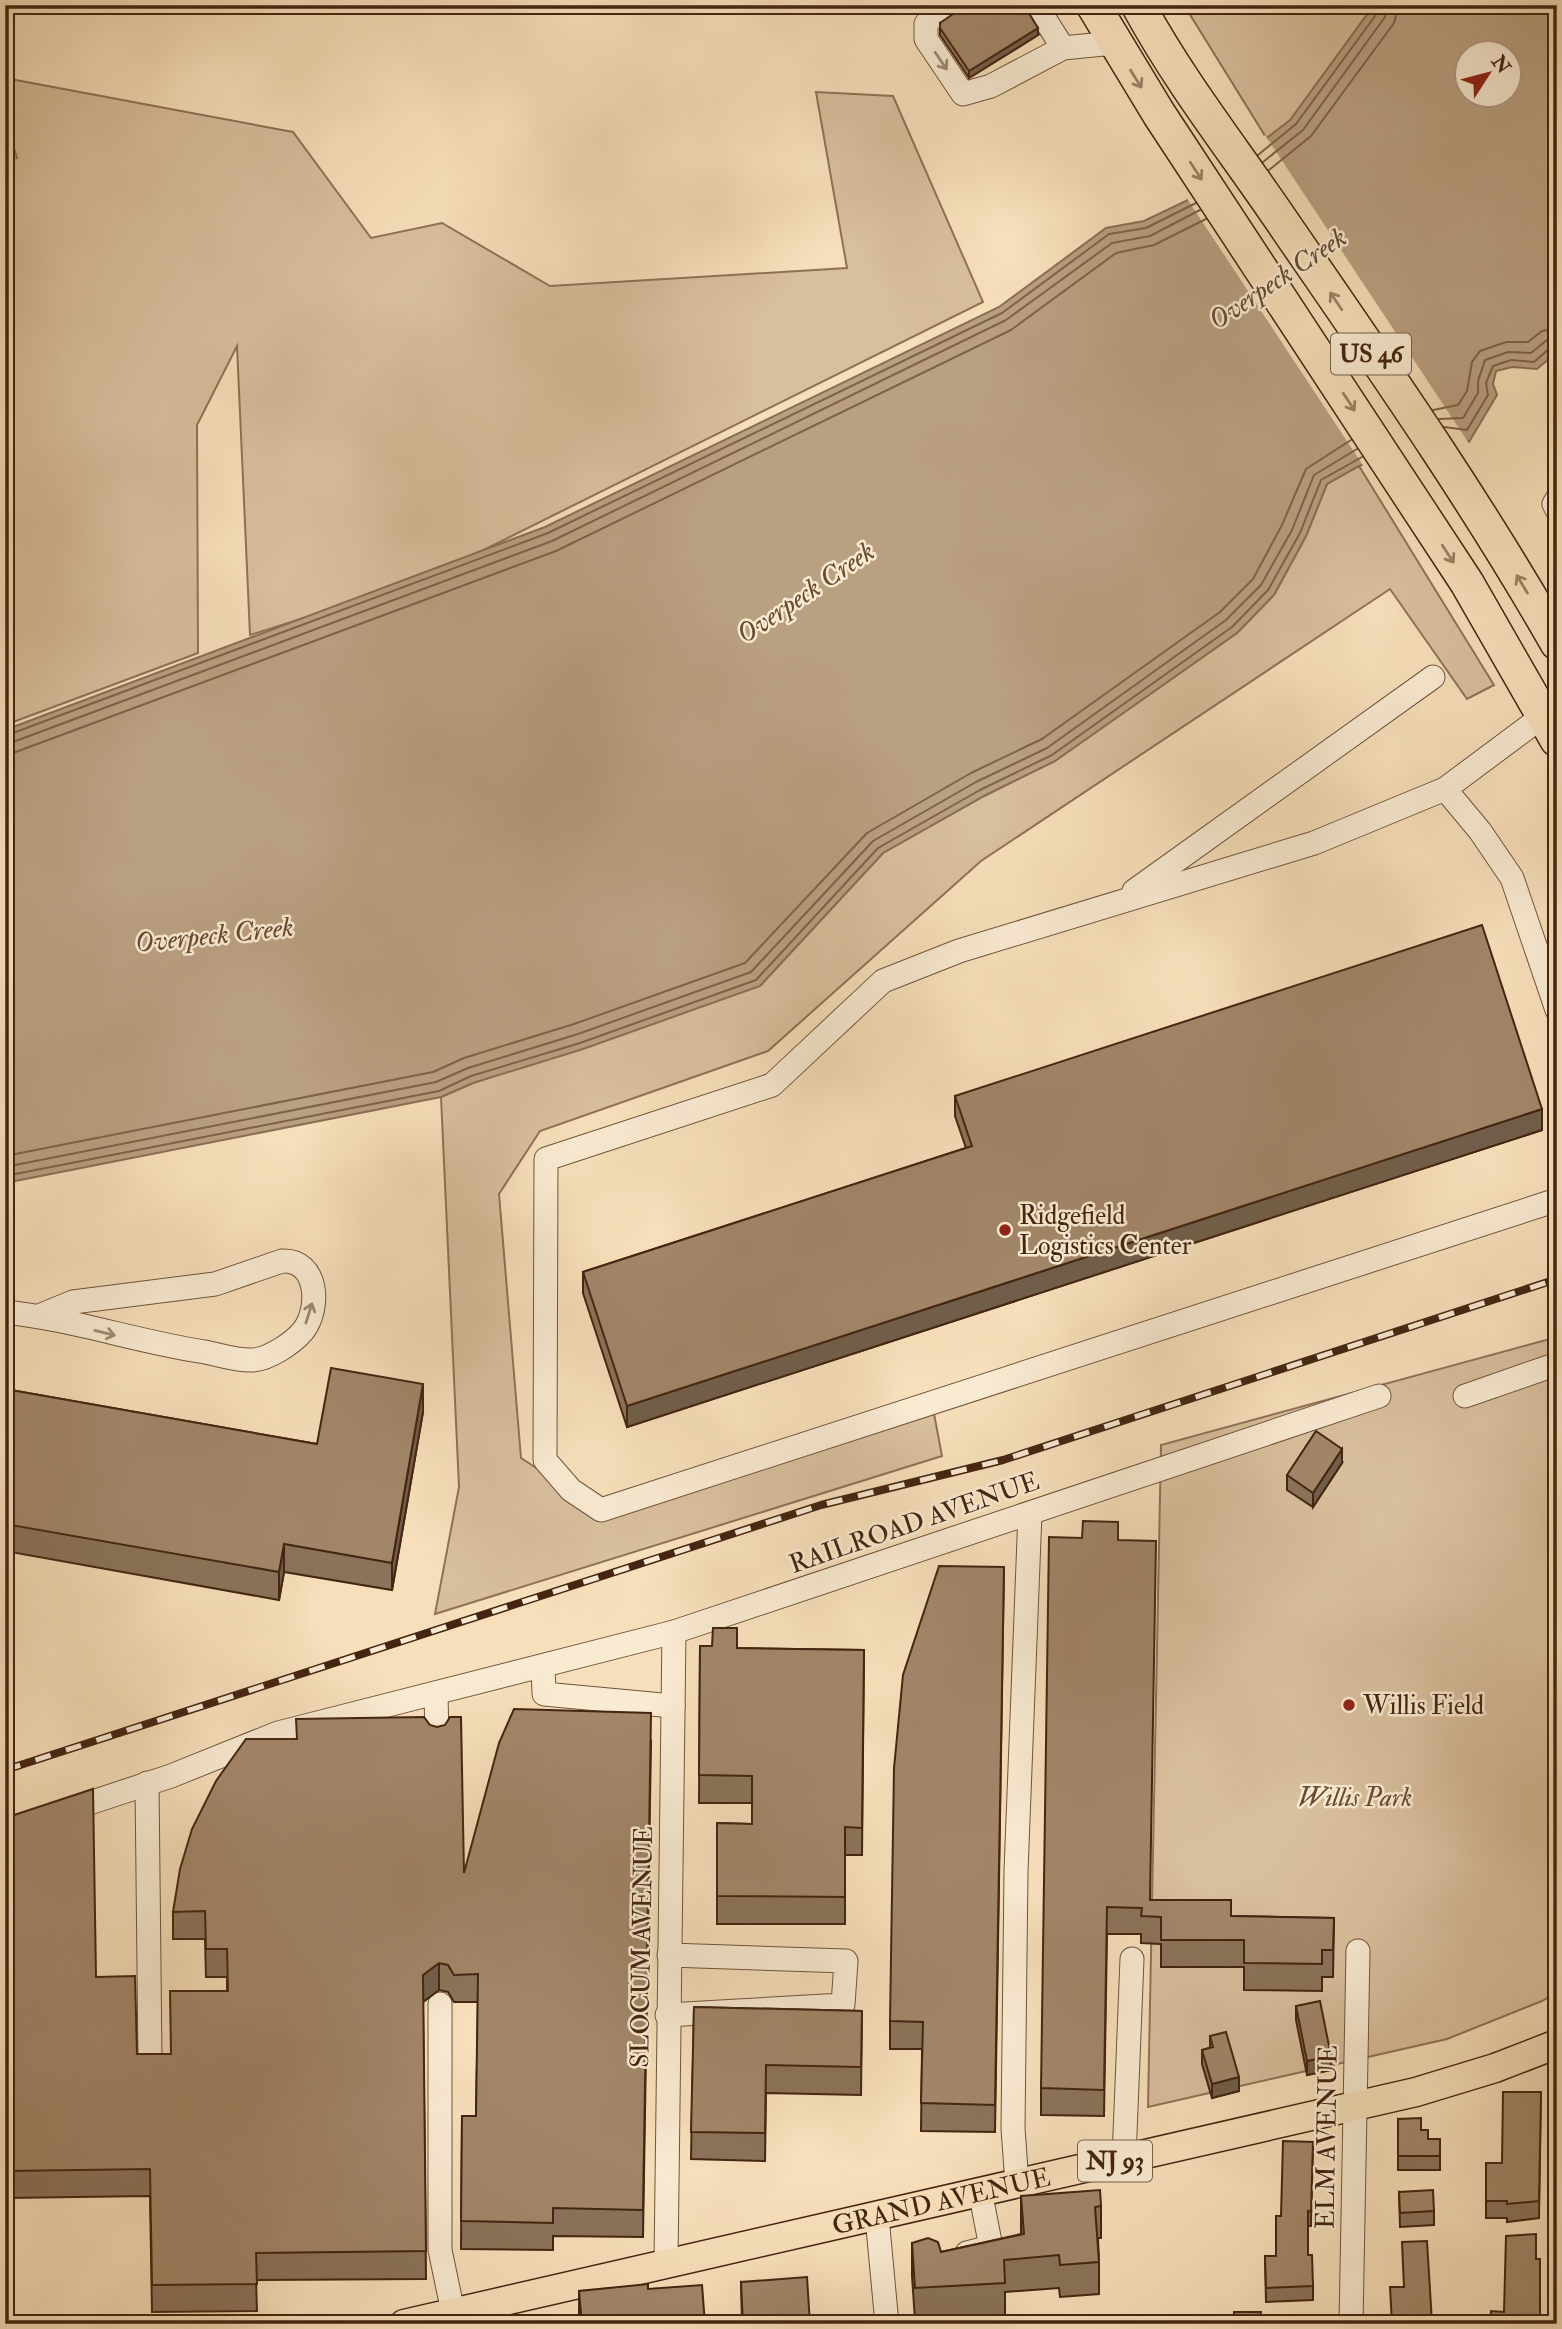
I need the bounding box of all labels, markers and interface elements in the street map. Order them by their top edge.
north arrow [1454,38,1524,108]
text: N [1486,50,1516,79]
one-way arrow [934,51,948,71]
one-way arrow [1130,68,1144,88]
one-way arrow [1189,161,1204,180]
water label: Overpeck Creek [1202,220,1354,338]
one-way arrow [1329,292,1343,311]
road number: US 46 [1331,334,1411,374]
one-way arrow [1341,392,1356,411]
water label: Overpeck Creek [730,534,882,652]
one-way arrow [1441,544,1456,563]
one-way arrow [1515,575,1529,595]
water label: Overpeck Creek [133,910,295,961]
place label: Ridgefield Logistics Center [1019,1200,1192,1262]
marker: Ridgefield Logistics Center [997,1222,1013,1238]
one-way arrow [304,1303,317,1325]
one-way arrow [93,1327,116,1340]
street label: RAILROAD AVENUE [785,1465,1044,1581]
place label: Willis Field [1362,1690,1484,1722]
marker: Willis Field [1341,1697,1357,1713]
park label: Willis Park [1298,1782,1412,1814]
street label: SLOCUM AVENUE [624,1826,660,2068]
street label: ELM AVENUE [1309,2045,1345,2229]
road number: NJ 93 [1078,2140,1152,2182]
street label: GRAND AVENUE [829,2161,1053,2242]

